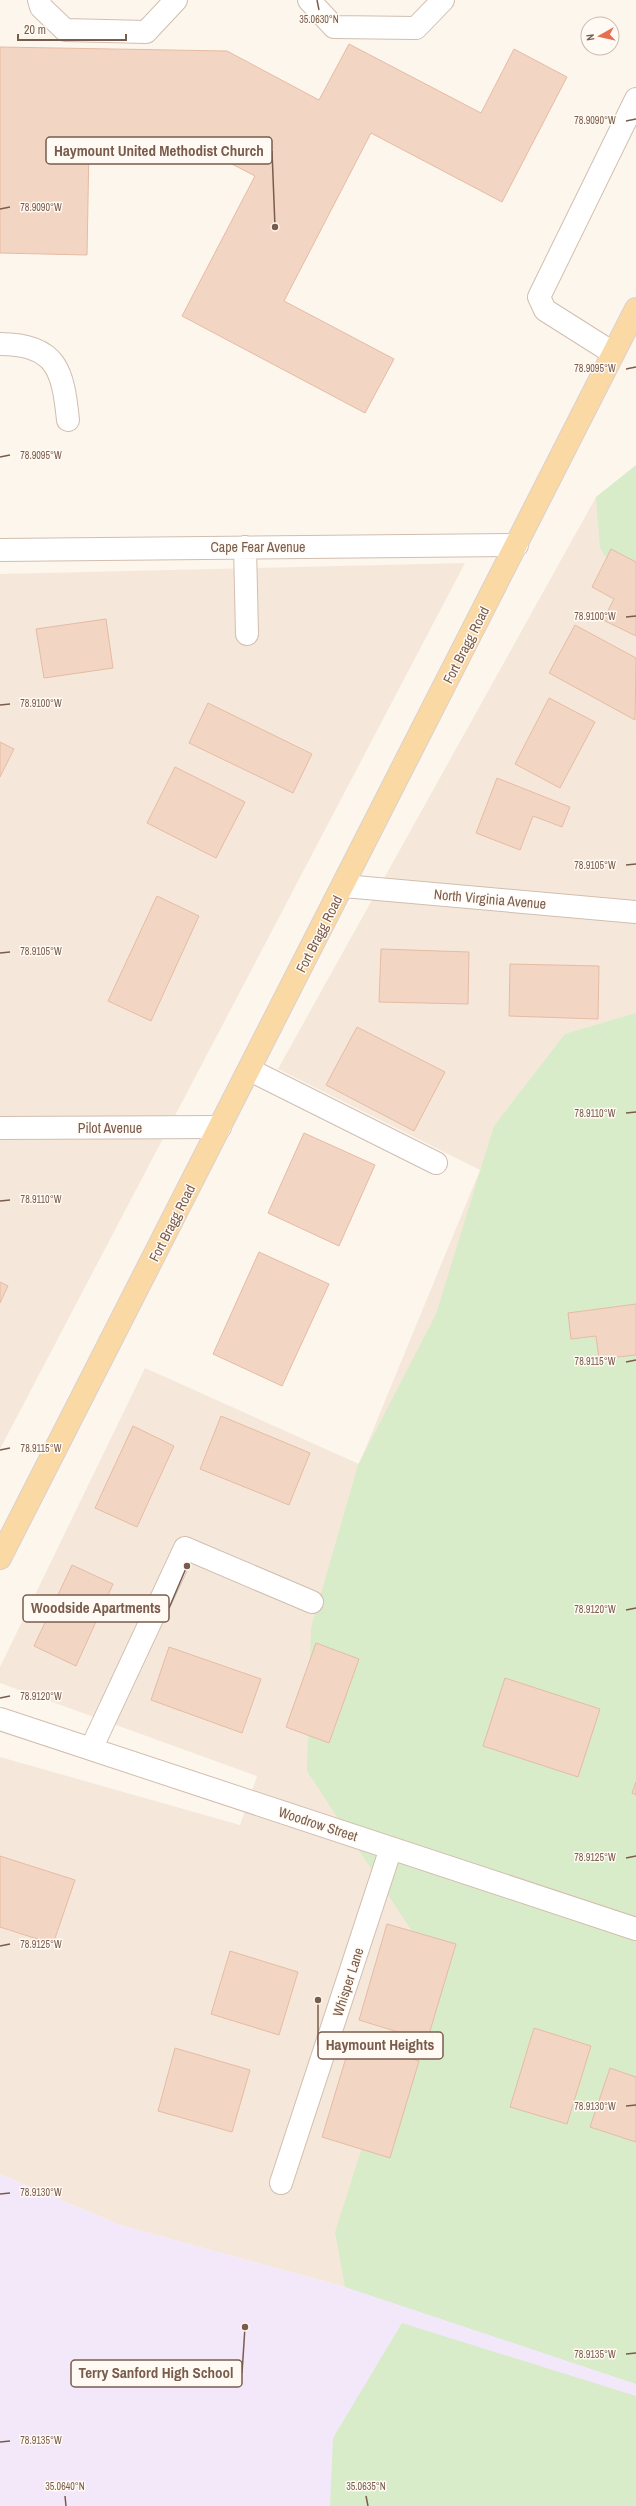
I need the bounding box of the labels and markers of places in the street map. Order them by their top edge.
callout: Haymount United Methodist Church [46,137,272,164]
callout: Woodside Apartments [23,1595,169,1622]
callout: Haymount Heights [318,2032,443,2059]
callout: Terry Sanford High School [71,2360,242,2387]

